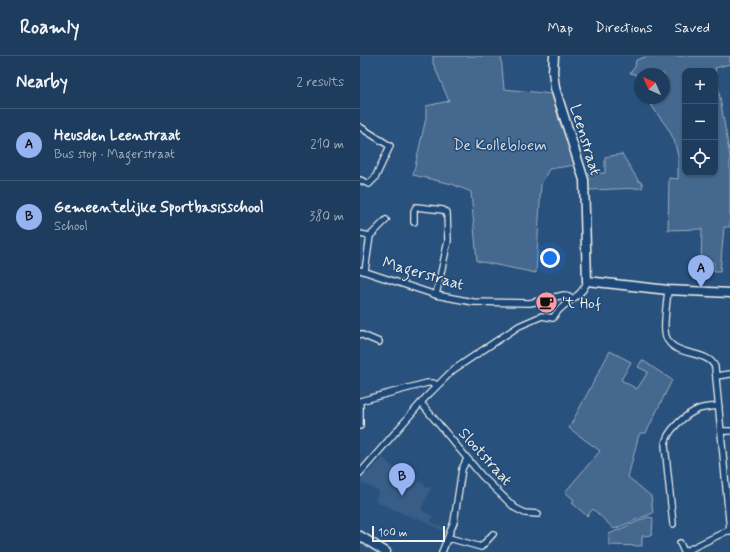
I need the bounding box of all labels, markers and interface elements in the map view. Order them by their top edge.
text: Roamly [20,15,79,40]
text: Map [547,19,573,37]
text: Directions [595,19,653,37]
text: Saved [675,19,710,37]
north arrow [634,68,670,104]
map controls [682,68,718,176]
button: + [682,68,718,104]
text: Nearby [16,71,68,93]
text: 2 results [297,74,344,91]
street label: Leenstraat [564,102,606,178]
button: − [682,104,718,140]
text: Heusden Leenstraat [54,126,180,146]
park label: De Kollebloem [453,135,547,156]
text: A [25,136,33,153]
text: 210 m [310,136,344,153]
button: locate [682,140,718,176]
text: Bus stop · Magerstraat [54,146,175,163]
text: Gemeentelijke Sportbasisschool [54,198,264,218]
text: B [25,208,33,225]
text: 380 m [309,208,344,225]
text: School [54,218,88,235]
your location [540,248,560,268]
street label: Magerstraat [380,252,466,297]
pin: A [688,255,714,288]
cafe icon: 't Hof [533,290,559,316]
place label: 't Hof [562,293,601,314]
street label: Slootstraat [453,423,517,491]
pin: B [389,463,415,496]
scale bar [372,524,445,543]
text: 100 m [378,526,408,540]

